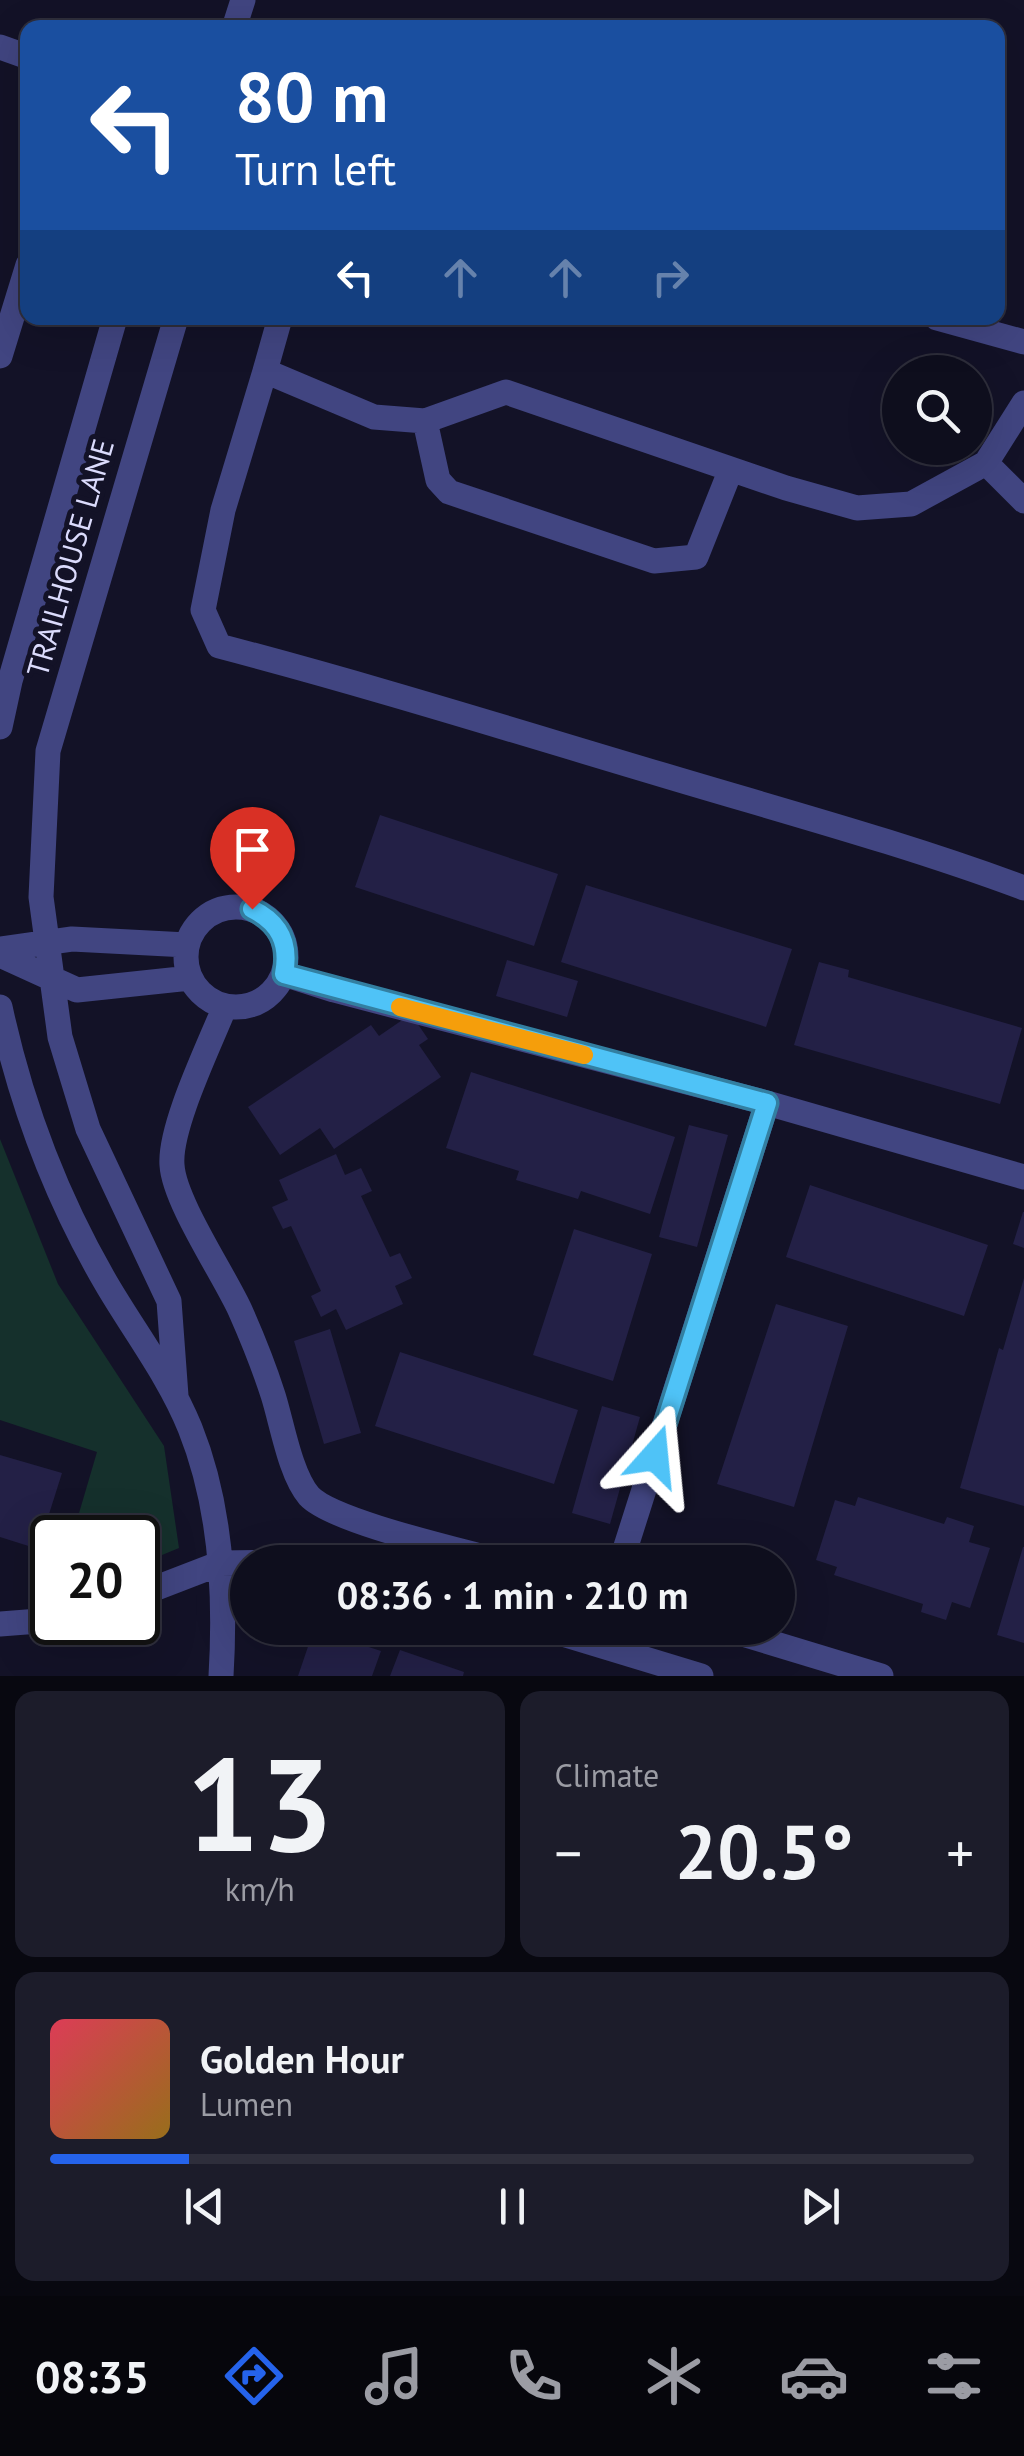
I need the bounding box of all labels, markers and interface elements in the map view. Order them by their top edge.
text: 80 m [235,51,388,141]
icon: left [70,60,200,190]
text: Turn left [235,139,396,197]
icon: left [328,250,383,305]
icon: ahead [433,250,488,305]
icon: ahead [538,250,593,305]
icon: right [643,250,698,305]
map controls [882,355,992,465]
button: search [882,355,992,465]
street label: TRAILHOUSE LANE [17,434,122,681]
pin [210,807,295,910]
icon: arrive [225,822,280,877]
position arrow [603,1404,707,1508]
speed limit sign: 20 [30,1515,160,1645]
text: 08:36 · 1 min · 210 m [337,1570,688,1619]
text: 13 [186,1719,333,1887]
text: Climate [555,1754,659,1796]
text: 20.5° [675,1803,854,1900]
text: − [555,1817,582,1888]
text: + [946,1817,974,1888]
text: km/h [225,1868,295,1910]
text: Golden Hour [200,2034,404,2083]
text: Lumen [200,2083,293,2125]
icon: previous [177,2179,232,2234]
icon: pause [485,2179,540,2234]
icon: next [793,2179,848,2234]
icon: directions [219,2341,289,2411]
icon: music [359,2341,429,2411]
icon: phone [499,2341,569,2411]
icon: climate [639,2341,709,2411]
icon: car [779,2341,849,2411]
icon: filters [919,2341,989,2411]
text: 08:35 [35,2347,149,2405]

